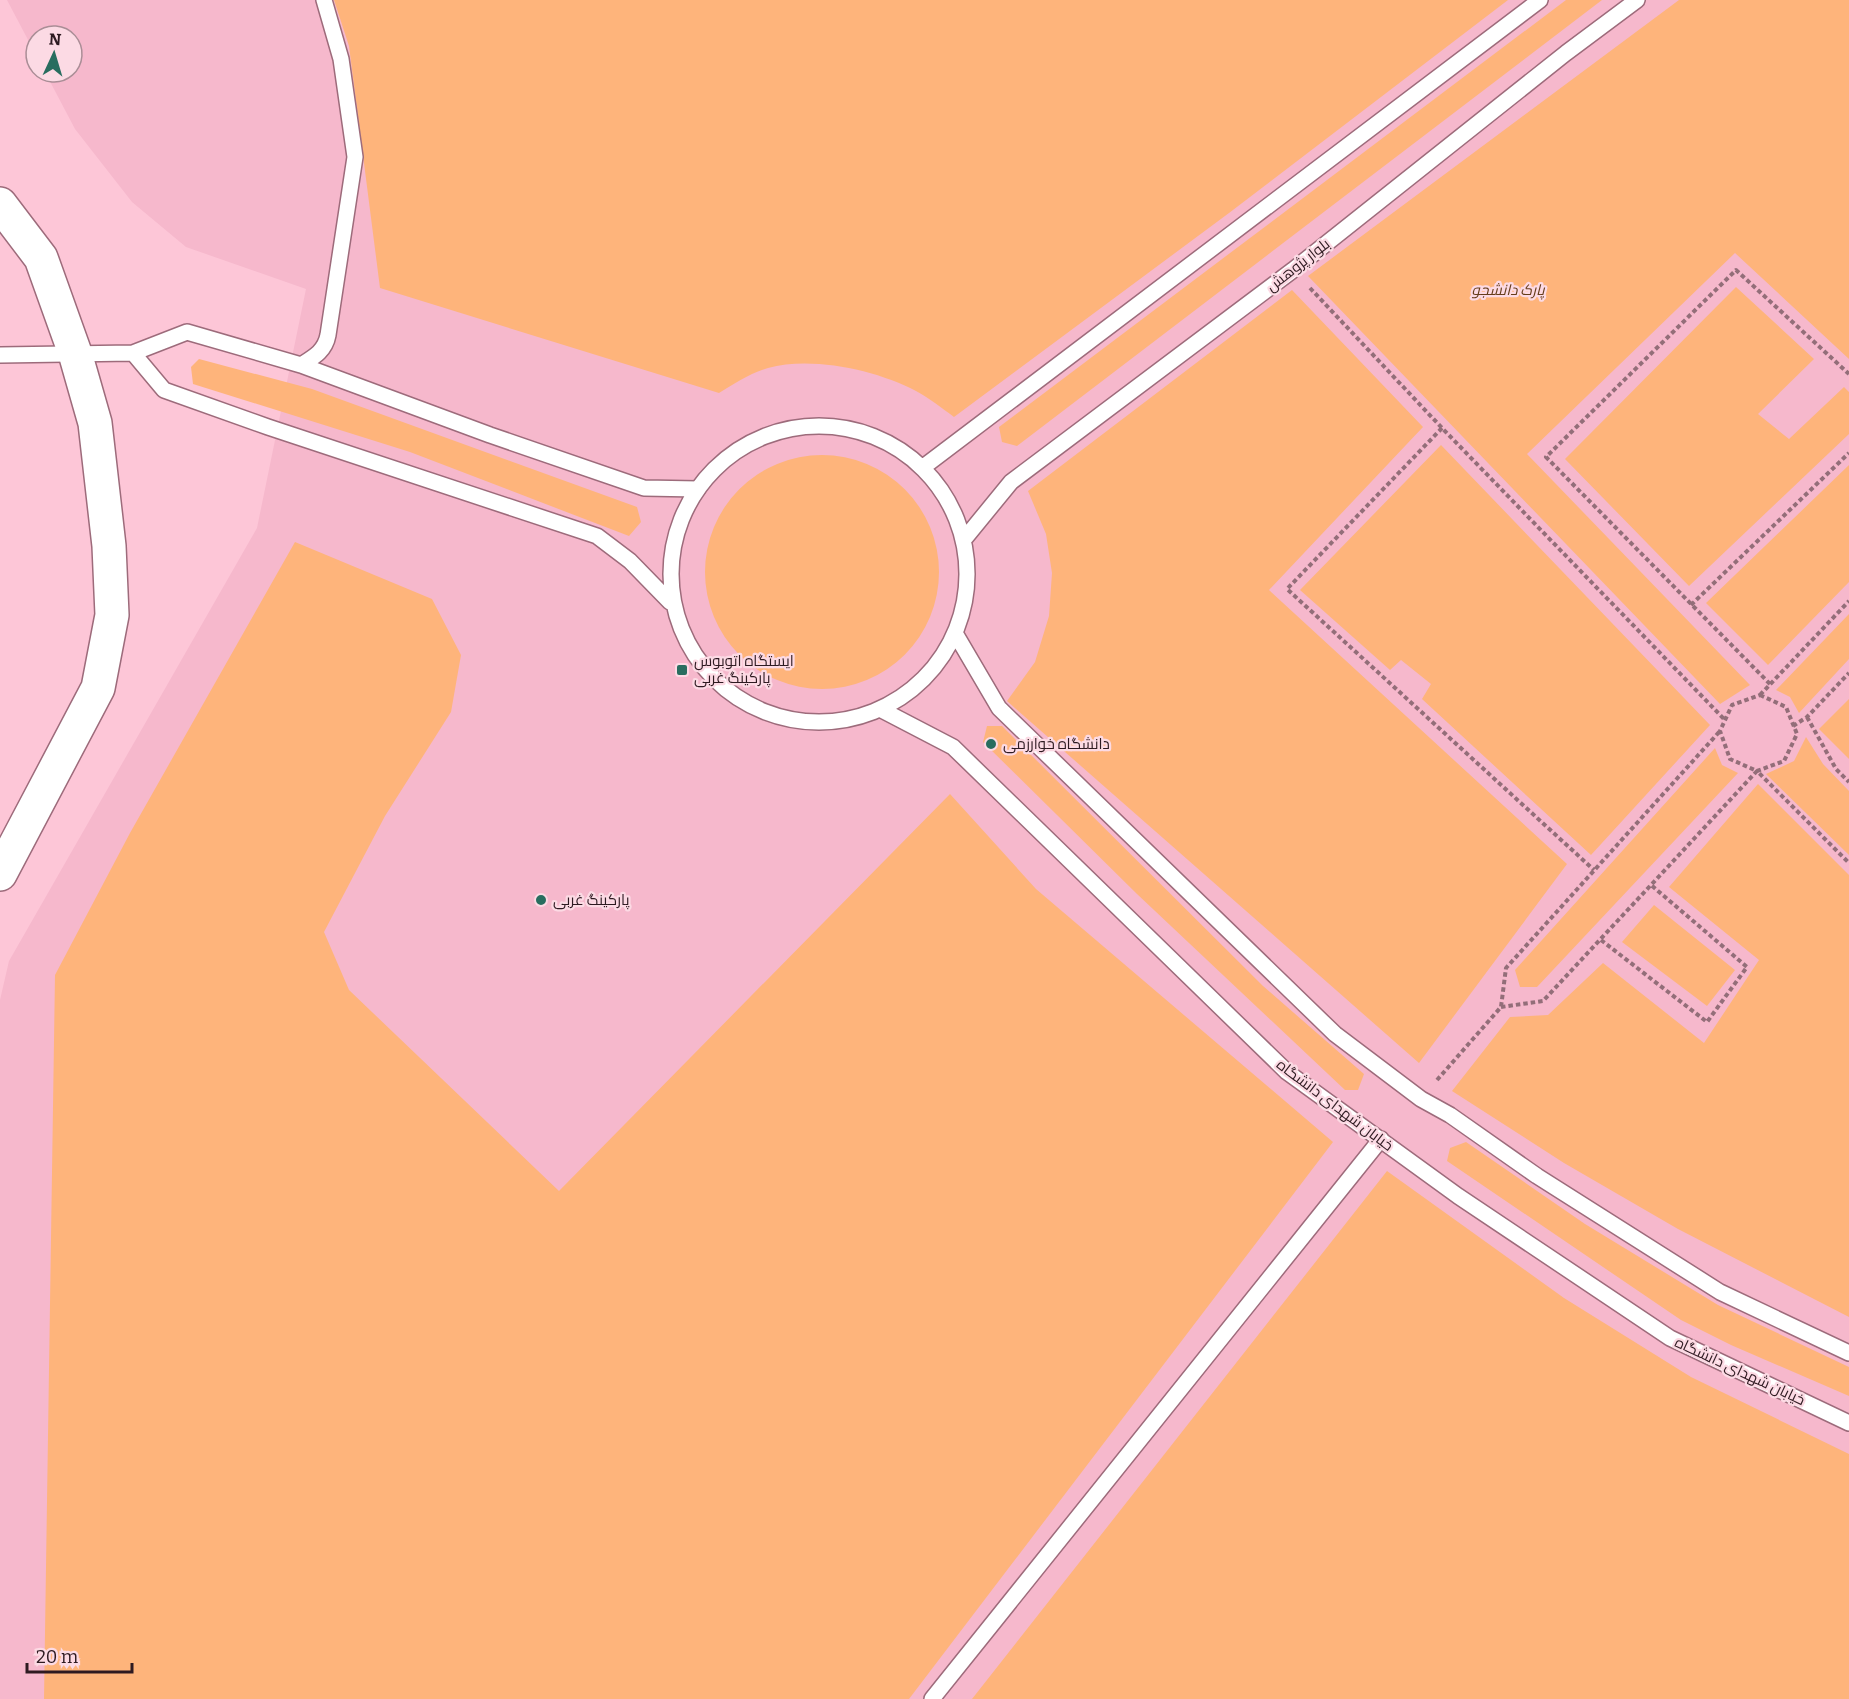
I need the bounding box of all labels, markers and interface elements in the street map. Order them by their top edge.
north arrow [24,24,84,84]
text: N [48,30,62,49]
street label: بلوار پژوهش [1263,235,1334,296]
park label: پارک دانشجو [1472,281,1545,300]
place label: ایستگاه اتوبوس پارکینگ غربی [694,652,794,688]
marker: ایستگاه اتوبوس پارکینگ غربی [675,663,689,677]
place label: دانشگاه خوارزمی [1003,735,1110,754]
marker: دانشگاه خوارزمی [984,737,998,751]
place label: پارکینگ غربی [553,891,629,910]
marker: پارکینگ غربی [534,893,548,907]
street label: خیابان شهدای دانشگاه [1273,1055,1397,1156]
street label: خیابان شهدای دانشگاه [1672,1333,1808,1410]
scale bar [27,1636,132,1674]
text: 20 m [36,1646,78,1668]

